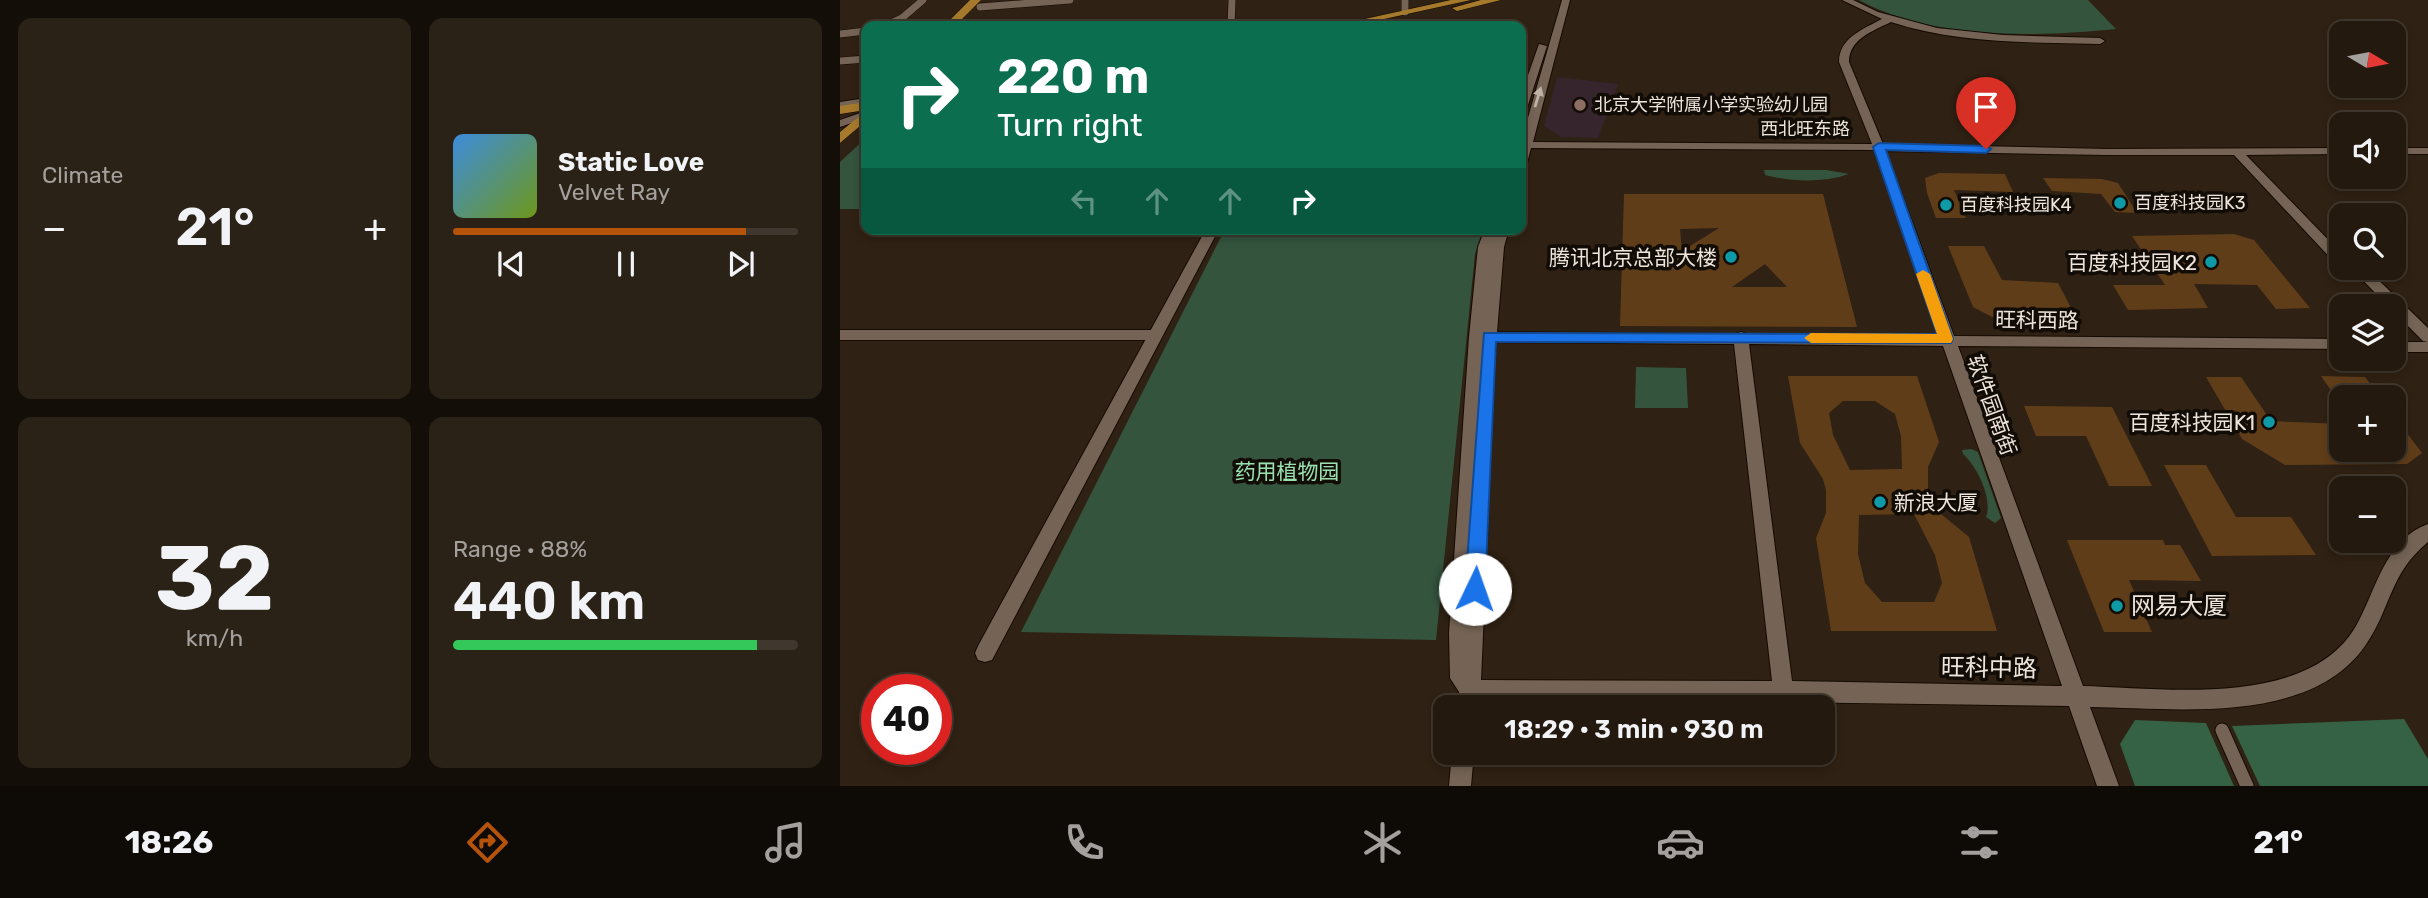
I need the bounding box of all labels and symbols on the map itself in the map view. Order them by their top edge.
north arrow [2329,21,2406,98]
pin [1956,77,2016,149]
one-way arrow [1533,86,1543,107]
place label: 北京大学附属小学实验幼儿园 [1594,94,1828,116]
marker: 北京大学附属小学实验幼儿园 [1572,97,1588,113]
street label: 西北旺东路 [1760,118,1850,140]
place label: 百度科技园K3 [2134,192,2246,214]
place label: 百度科技园K4 [1960,194,2072,216]
marker: 百度科技园K3 [2112,195,2128,211]
marker: 百度科技园K4 [1938,197,1954,213]
place label: 腾讯北京总部大楼 [1549,245,1717,270]
marker: 腾讯北京总部大楼 [1723,249,1739,265]
place label: 百度科技园K2 [2067,250,2197,275]
marker: 百度科技园K2 [2203,254,2219,270]
street label: 旺科西路 [1995,307,2079,333]
street label: 软件园南街 [1962,351,2022,459]
place label: 百度科技园K1 [2129,410,2255,435]
marker: 百度科技园K1 [2261,414,2277,430]
park label: 药用植物园 [1235,459,1340,484]
place label: 新浪大厦 [1894,490,1978,515]
marker: 新浪大厦 [1872,494,1888,510]
position arrow [1438,552,1512,626]
place label: 网易大厦 [2131,592,2227,620]
marker: 网易大厦 [2109,598,2125,614]
street label: 旺科中路 [1941,653,2037,683]
speed limit sign: 40 [861,674,952,765]

